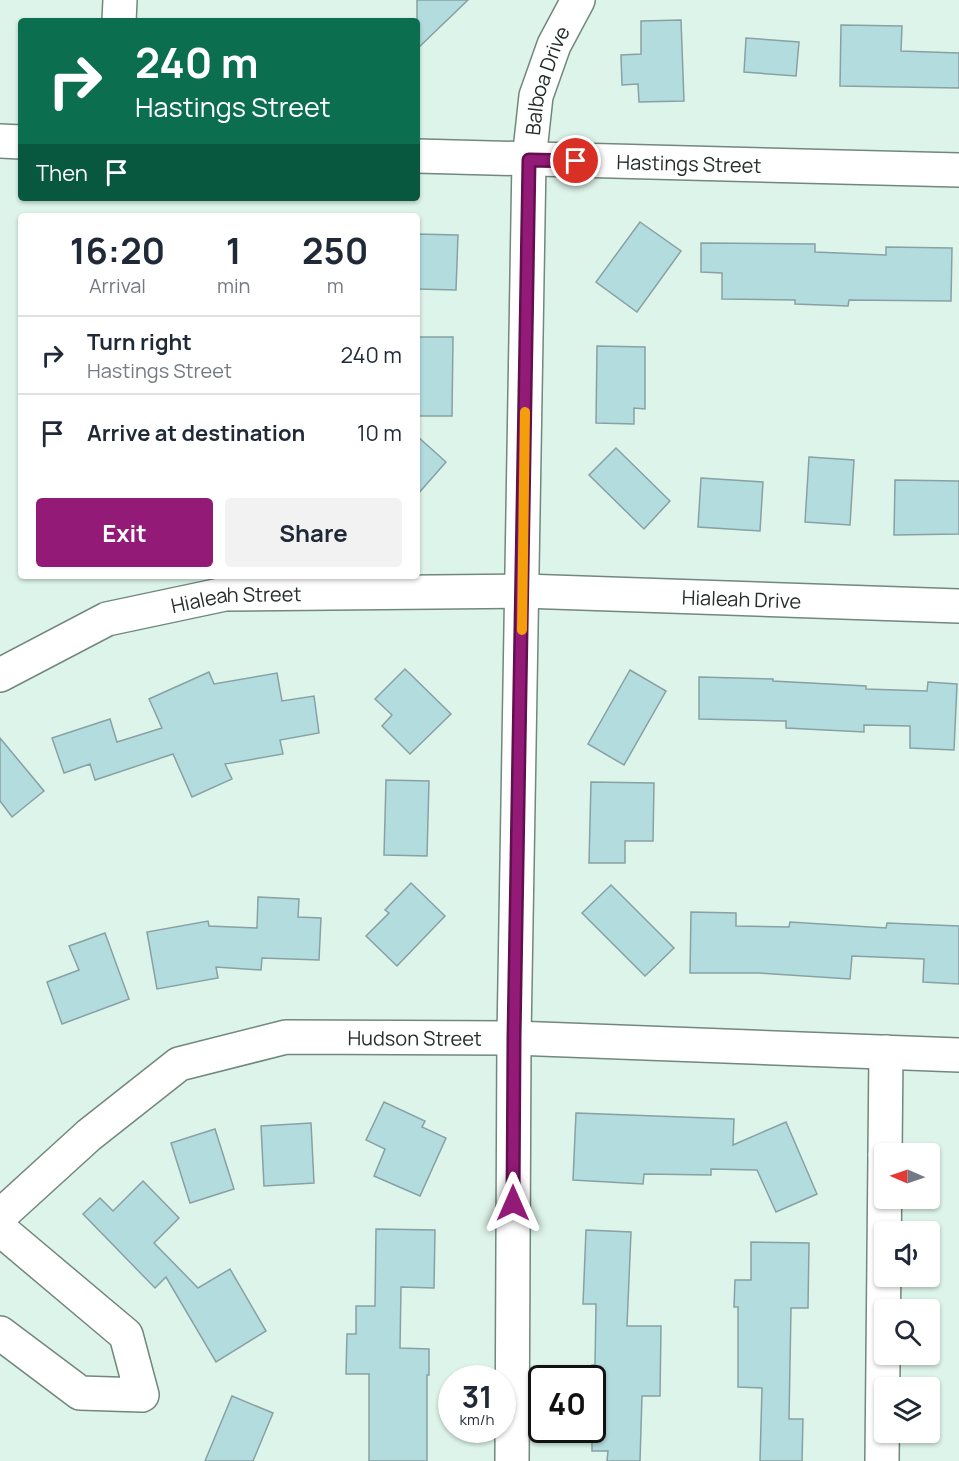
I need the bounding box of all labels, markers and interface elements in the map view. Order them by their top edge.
street label: Balboa Drive [518,21,575,137]
text: 240 m [135,33,259,91]
icon: right [36,42,114,120]
text: Hastings Street [135,88,331,125]
pin [550,135,601,186]
icon: arrive [559,144,592,177]
street label: Hastings Street [616,148,762,178]
icon: arrive [100,156,133,189]
text: Then [36,158,88,188]
text: 16:20 [70,226,165,275]
text: 1 [226,226,242,275]
text: 250 [302,226,368,275]
text: Arrival [89,272,146,299]
text: min [217,272,250,299]
text: m [327,272,344,299]
text: Turn right [87,327,192,357]
icon: right [36,339,69,372]
text: 240 m [340,340,402,370]
text: Hastings Street [87,357,232,384]
icon: arrive [36,417,69,450]
text: Arrive at destination [87,418,305,448]
text: 10 m [357,418,402,448]
button: Exit [36,498,213,567]
button: Share [225,498,402,567]
street label: Hialeah Street [168,580,301,619]
street label: Hialeah Drive [681,583,802,614]
street label: Hudson Street [347,1024,482,1051]
north arrow [874,1143,940,1209]
map controls [874,1143,940,1443]
position arrow [481,1171,545,1235]
button: sound [874,1221,940,1287]
button: search [874,1299,940,1365]
speed limit sign: 40 [528,1365,606,1443]
text: 31 [462,1376,492,1417]
button: layers [874,1377,940,1443]
text: km/h [460,1409,494,1430]

